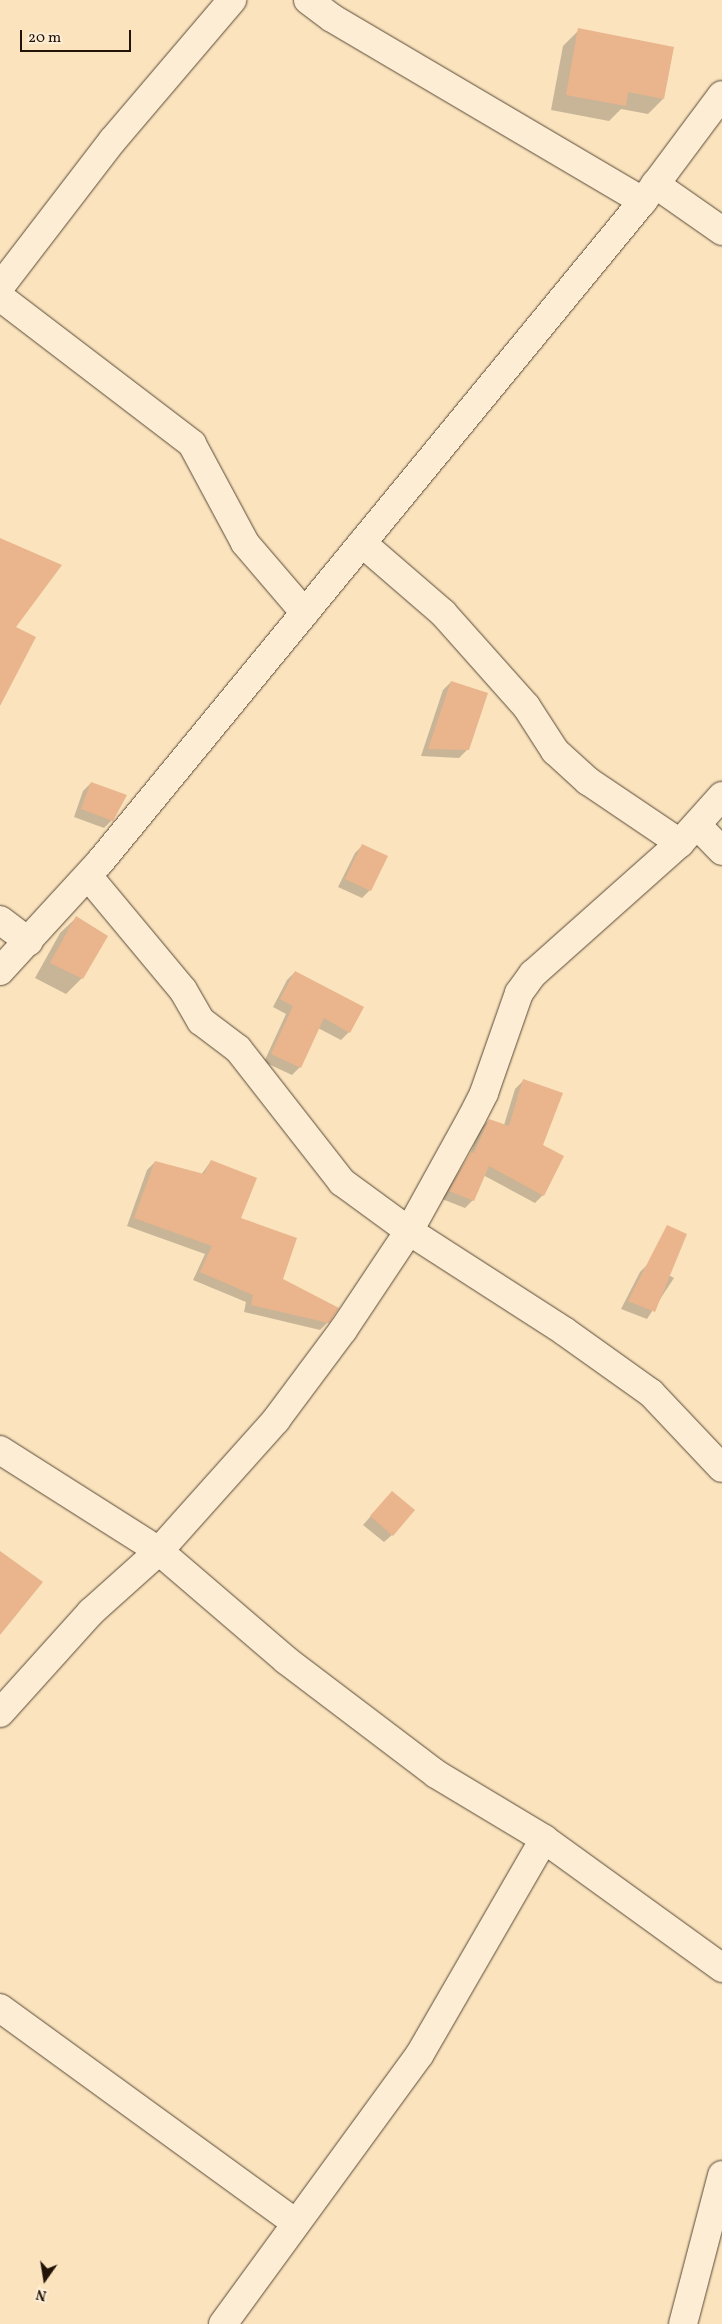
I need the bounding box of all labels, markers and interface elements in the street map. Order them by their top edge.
scale bar [22,20,134,52]
text: 20 m [28,28,61,49]
north arrow [20,2254,70,2304]
text: N [34,2284,49,2305]

